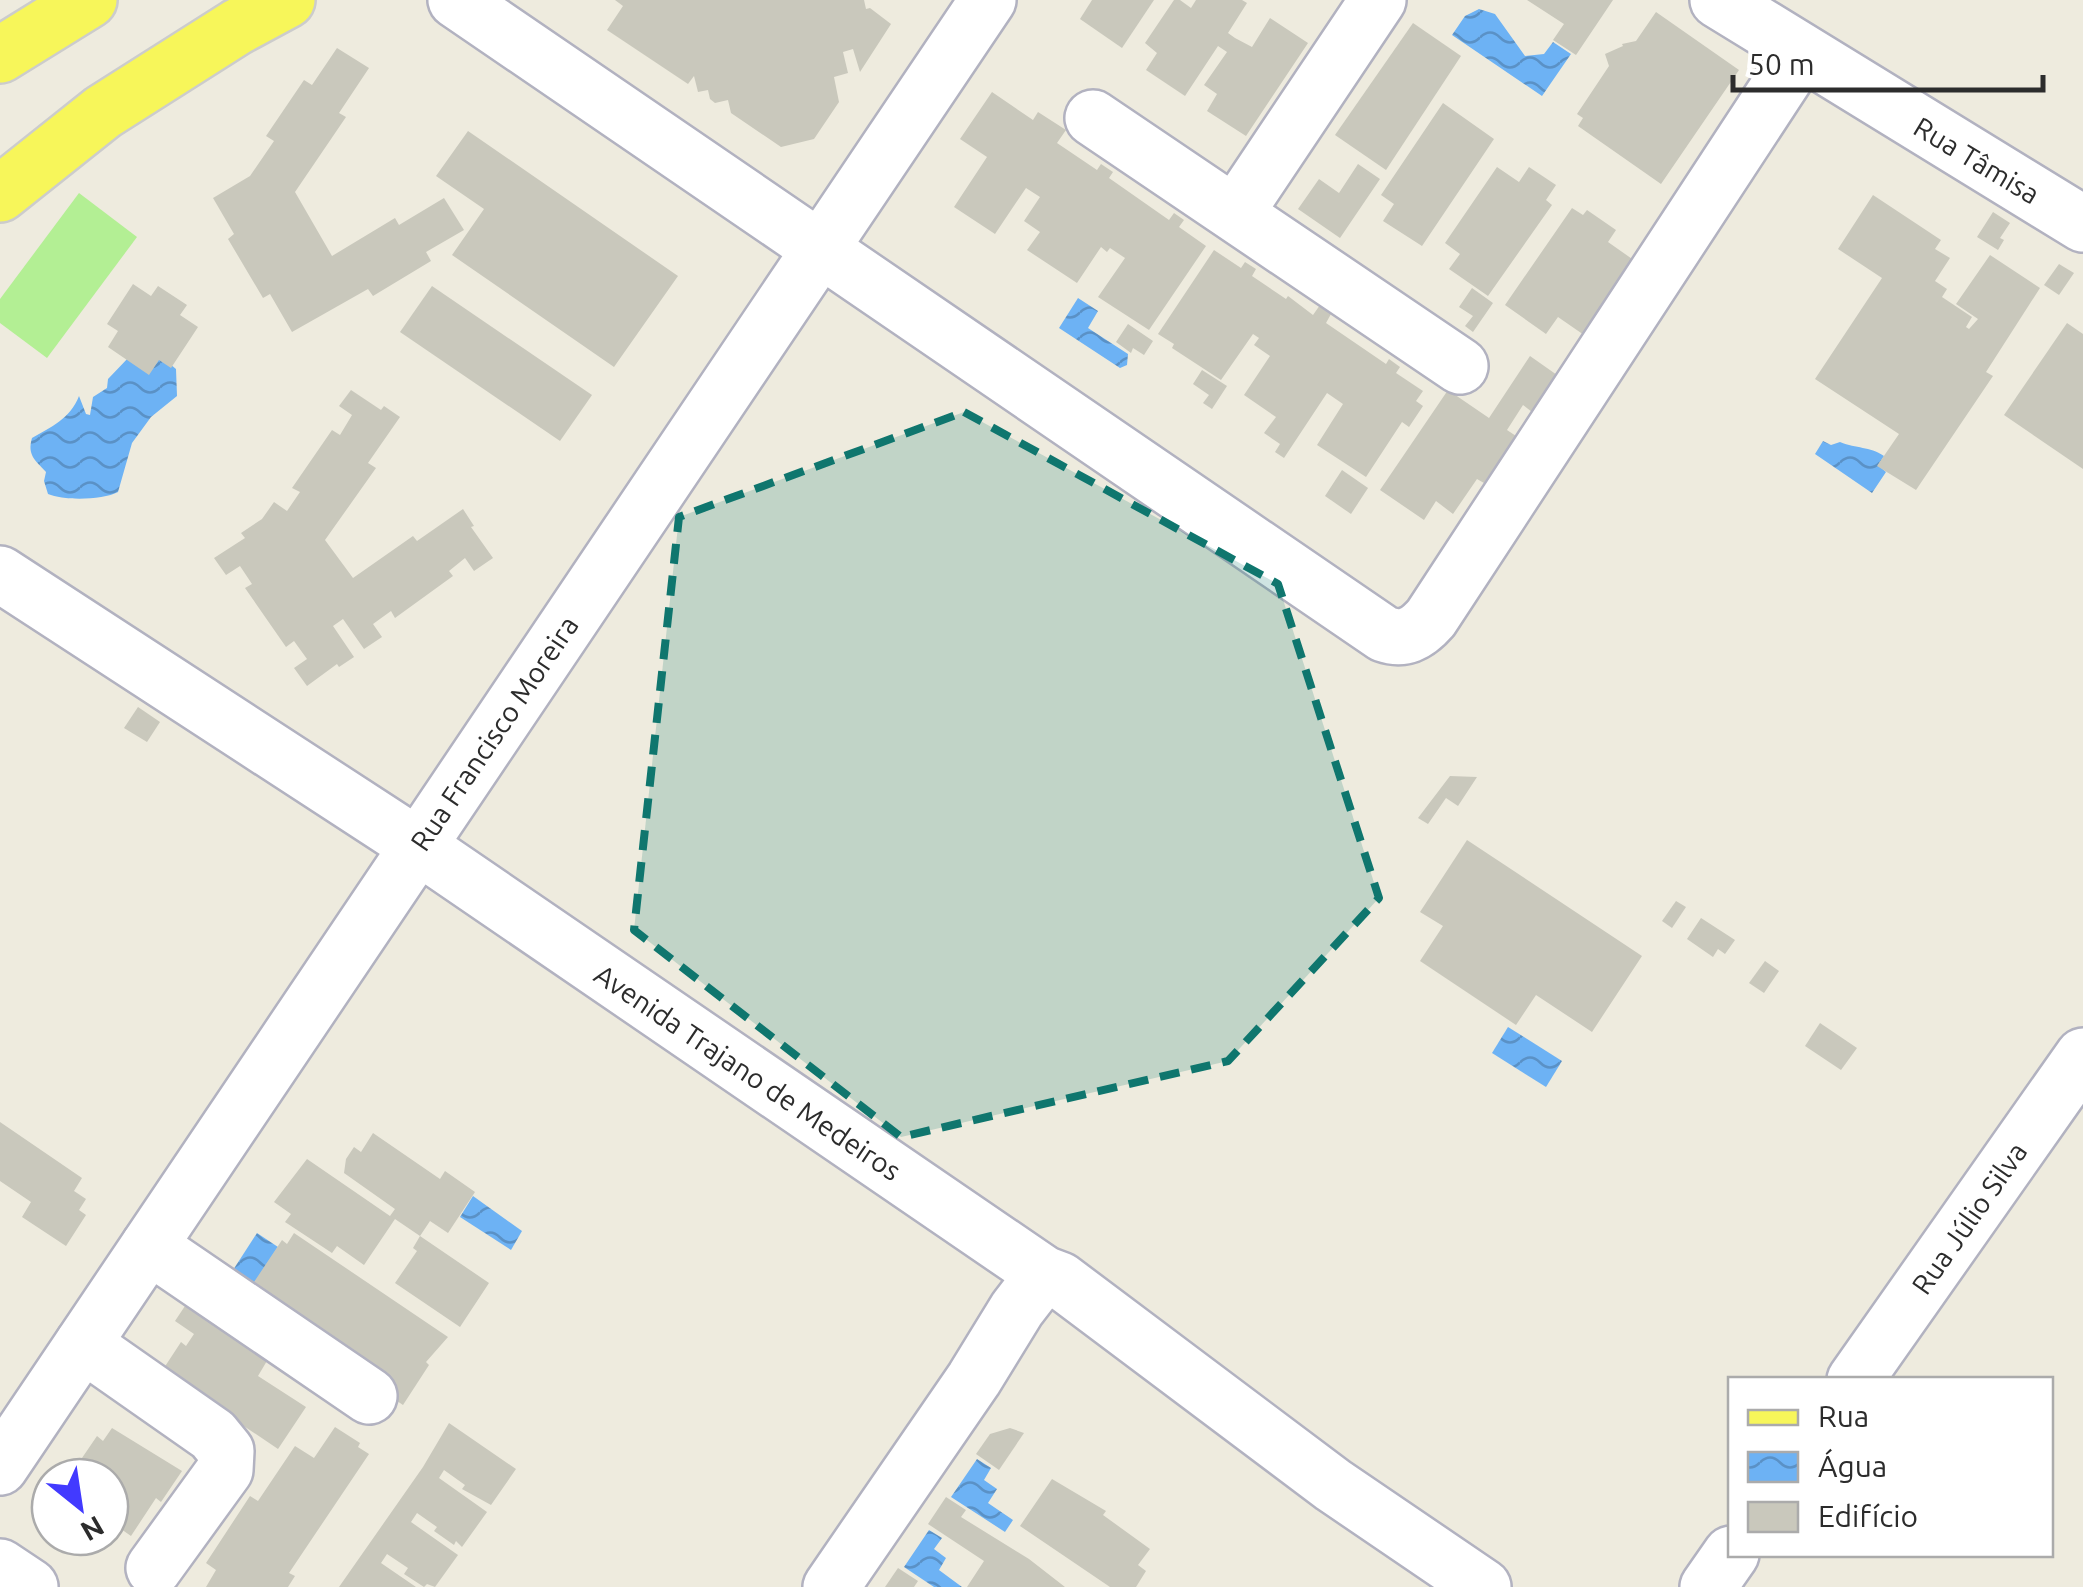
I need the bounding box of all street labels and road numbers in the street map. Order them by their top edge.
street label: Rua Tâmisa [1909,111,2045,209]
street label: Rua Francisco Moreira [404,610,584,856]
street label: Avenida Trajano de Medeiros [589,958,907,1186]
street label: Rua Júlio Silva [1905,1136,2033,1300]

